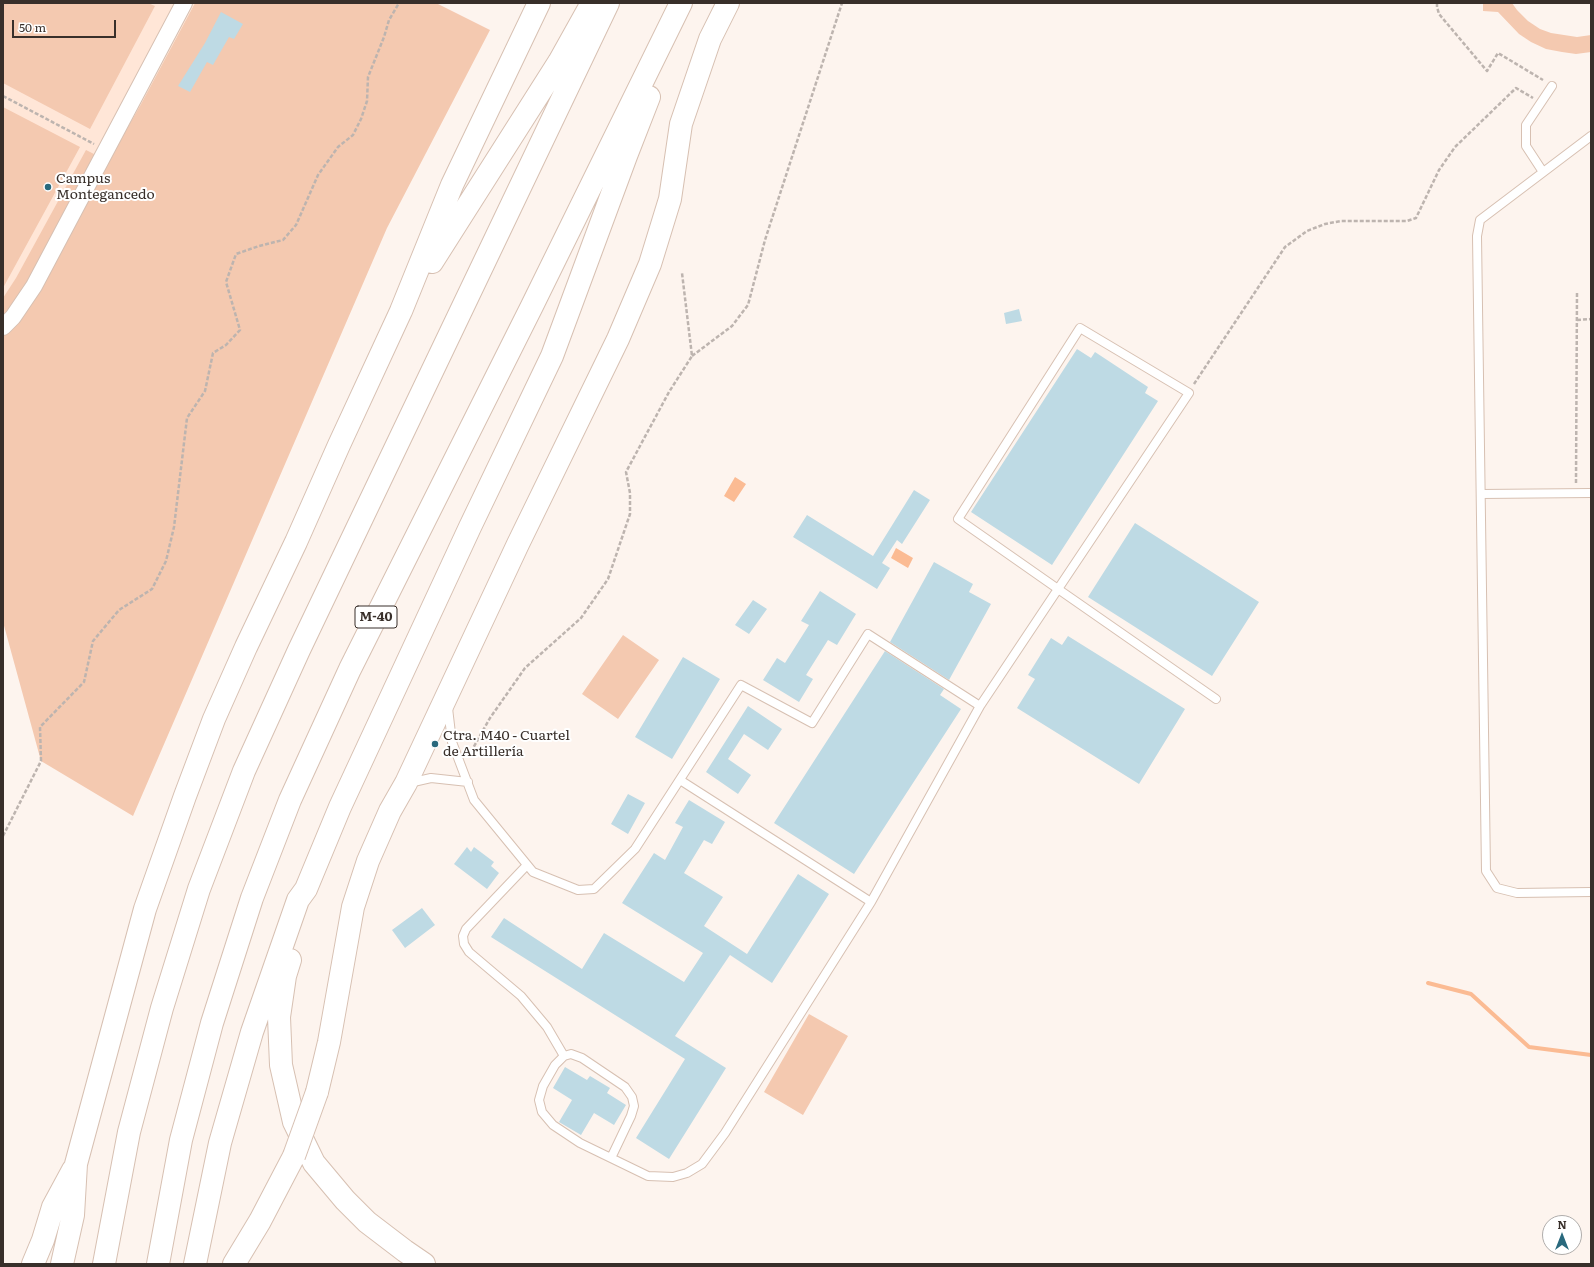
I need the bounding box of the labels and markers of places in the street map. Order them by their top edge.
place label: Campus Montegancedo [56,171,155,204]
marker: Campus Montegancedo [43,182,53,192]
place label: Ctra. M40 - Cuartel de Artillería [443,728,570,760]
marker: Ctra. M40 - Cuartel de Artillería [430,739,440,749]

